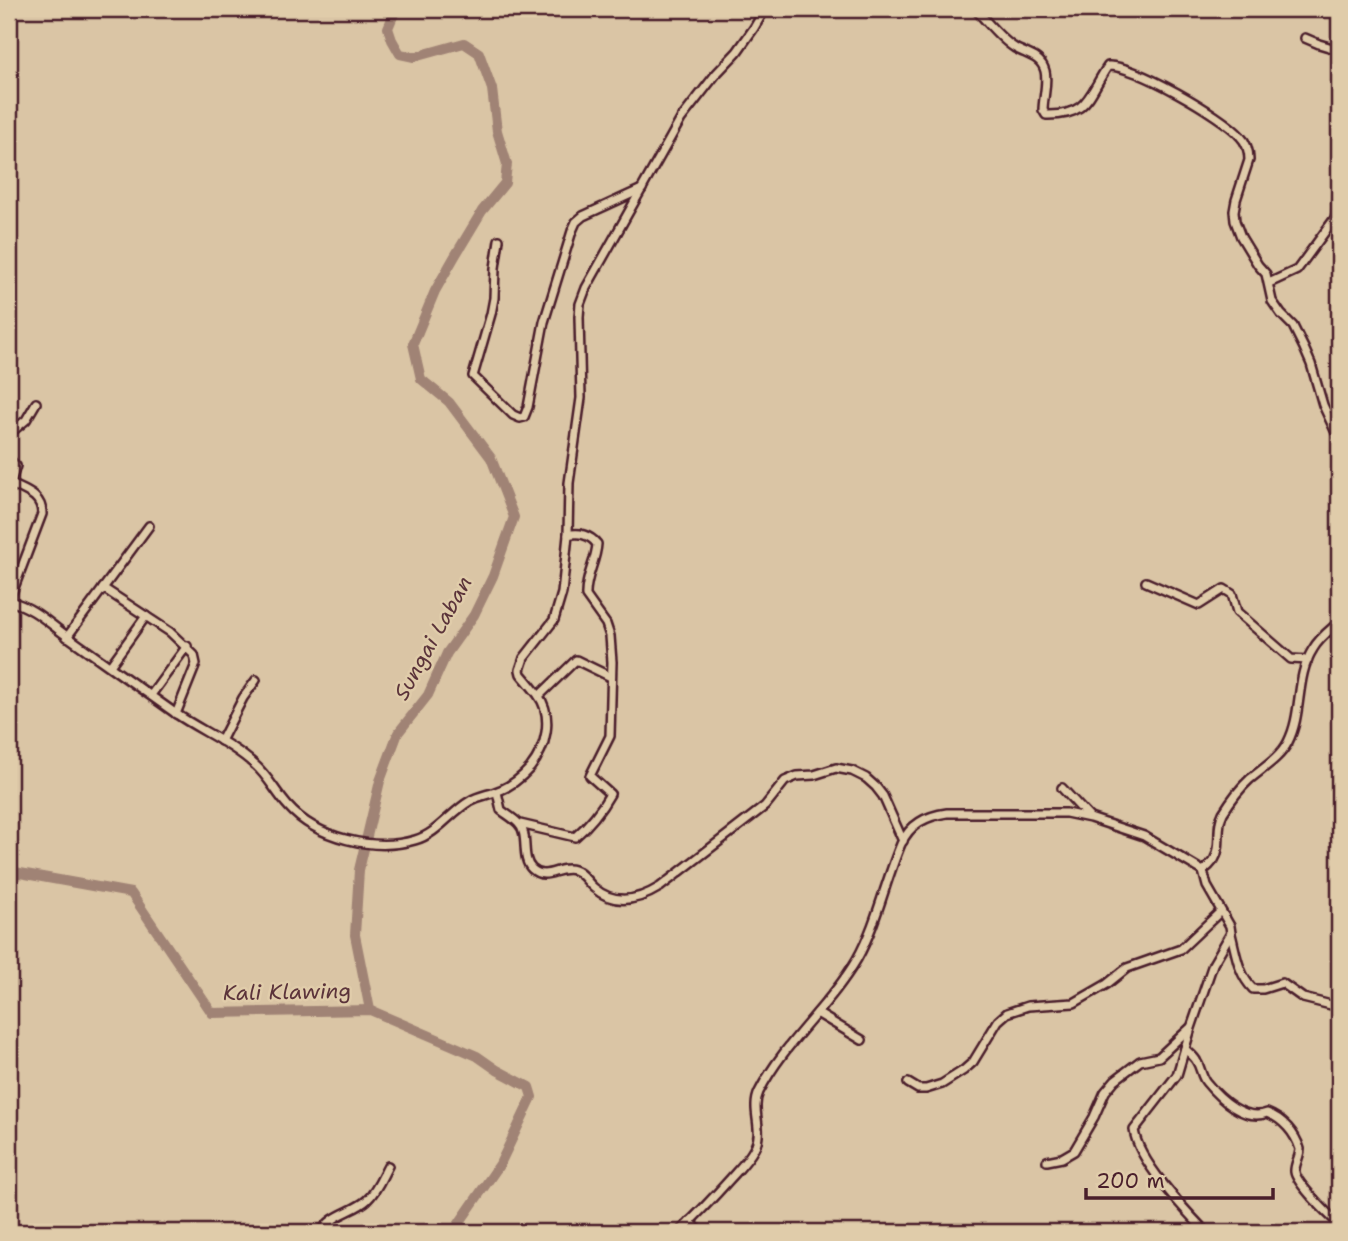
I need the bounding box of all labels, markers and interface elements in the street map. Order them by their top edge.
water label: Sungai Laban [387,571,479,705]
water label: Kali Klawing [223,977,351,1007]
scale bar [1086,1157,1273,1201]
text: 200 m [1096,1167,1165,1195]

